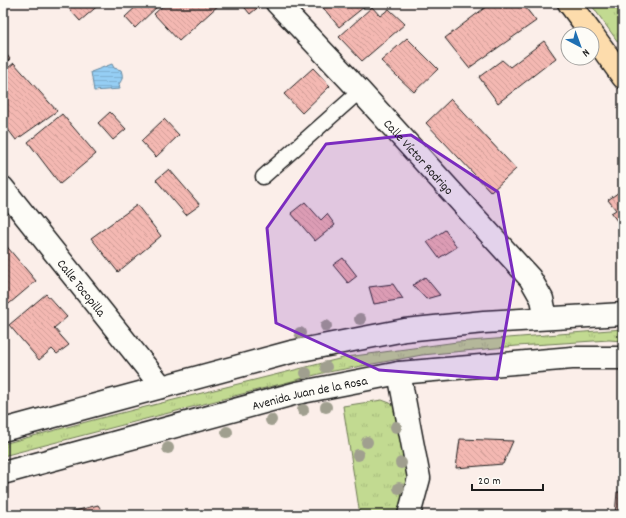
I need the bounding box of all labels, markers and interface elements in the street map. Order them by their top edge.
north arrow [560,26,600,66]
text: N [578,44,593,60]
street label: Calle Víctor Rodrigo [378,116,457,200]
street label: Calle Tocopilla [51,256,110,322]
street label: Avenida Juan de la Rosa [250,372,370,417]
scale bar [472,466,543,492]
text: 20 m [478,473,501,490]

